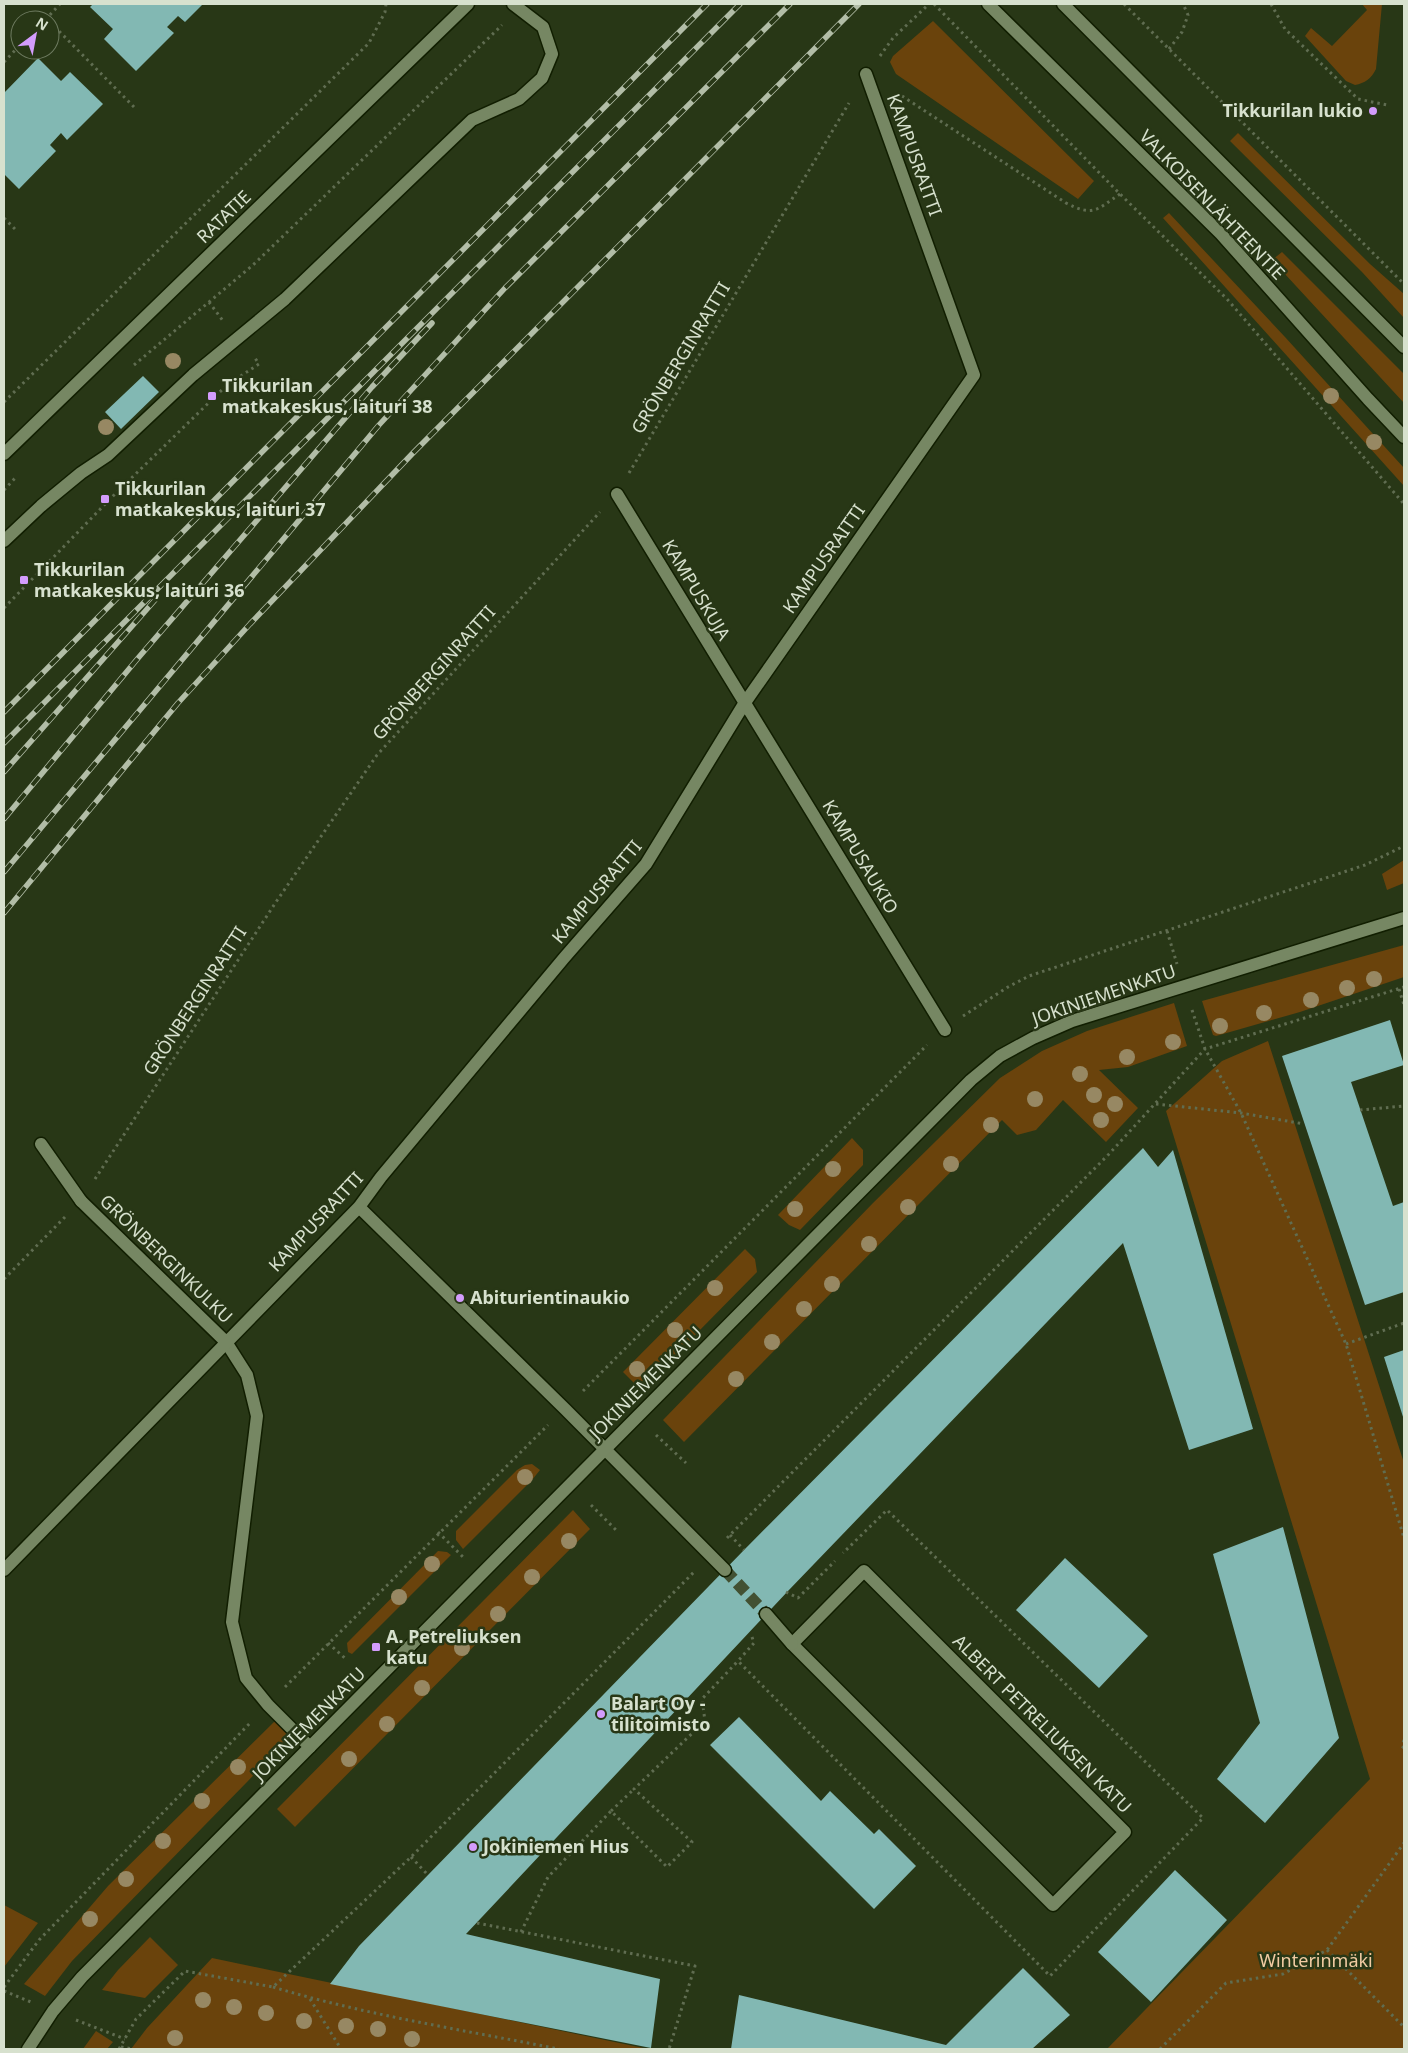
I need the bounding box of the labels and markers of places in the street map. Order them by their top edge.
place label: Tikkurilan lukio [1222,98,1363,122]
marker: Tikkurilan lukio [1367,105,1379,117]
place label: Tikkurilan matkakeskus, laituri 38 [222,373,432,418]
marker: Tikkurilan matkakeskus, laituri 38 [206,390,218,402]
place label: Tikkurilan matkakeskus, laituri 37 [115,476,325,521]
marker: Tikkurilan matkakeskus, laituri 37 [99,493,111,505]
place label: Tikkurilan matkakeskus, laituri 36 [34,557,244,602]
marker: Tikkurilan matkakeskus, laituri 36 [18,574,30,586]
place label: Abiturientinaukio [470,1285,630,1309]
marker: Abiturientinaukio [454,1292,466,1304]
place label: A. Petreliuksen katu [386,1624,521,1669]
marker: A. Petreliuksen katu [370,1641,382,1653]
place label: Balart Oy - tilitoimisto [611,1691,710,1736]
marker: Balart Oy - tilitoimisto [595,1708,607,1720]
place label: Jokiniemen Hius [481,1834,629,1858]
marker: Jokiniemen Hius [467,1841,479,1853]

